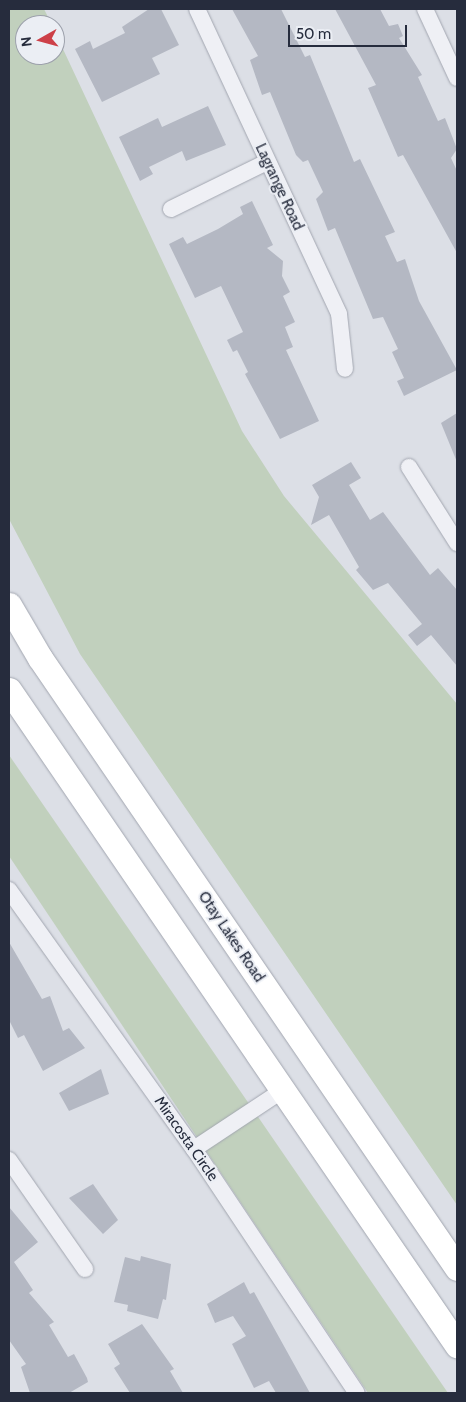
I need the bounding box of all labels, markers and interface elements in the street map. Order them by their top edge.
north arrow [15,15,65,65]
scale bar [291,15,410,47]
text: 50 m [296,25,331,43]
text: N [17,36,36,48]
street label: Lagrange Road [251,141,307,233]
street label: Otay Lakes Road [194,888,268,986]
street label: Miracosta Circle [150,1093,222,1185]

